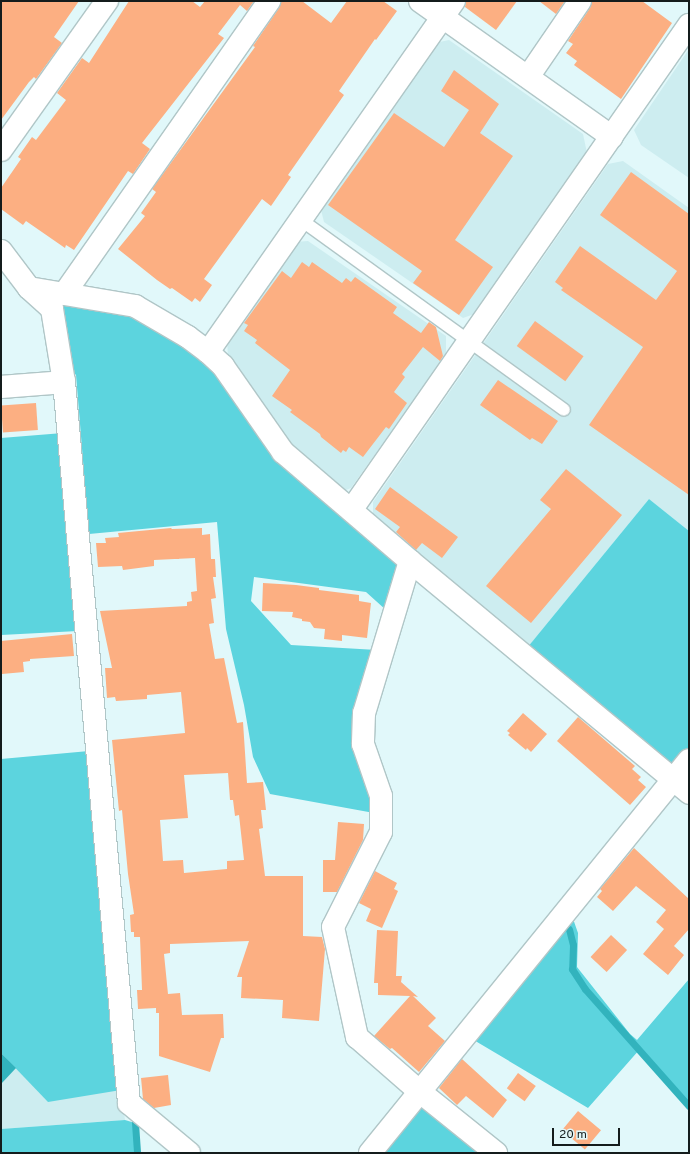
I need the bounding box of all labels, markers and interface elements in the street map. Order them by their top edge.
scale bar [554,1120,622,1146]
text: 20 m [559,1127,587,1143]

